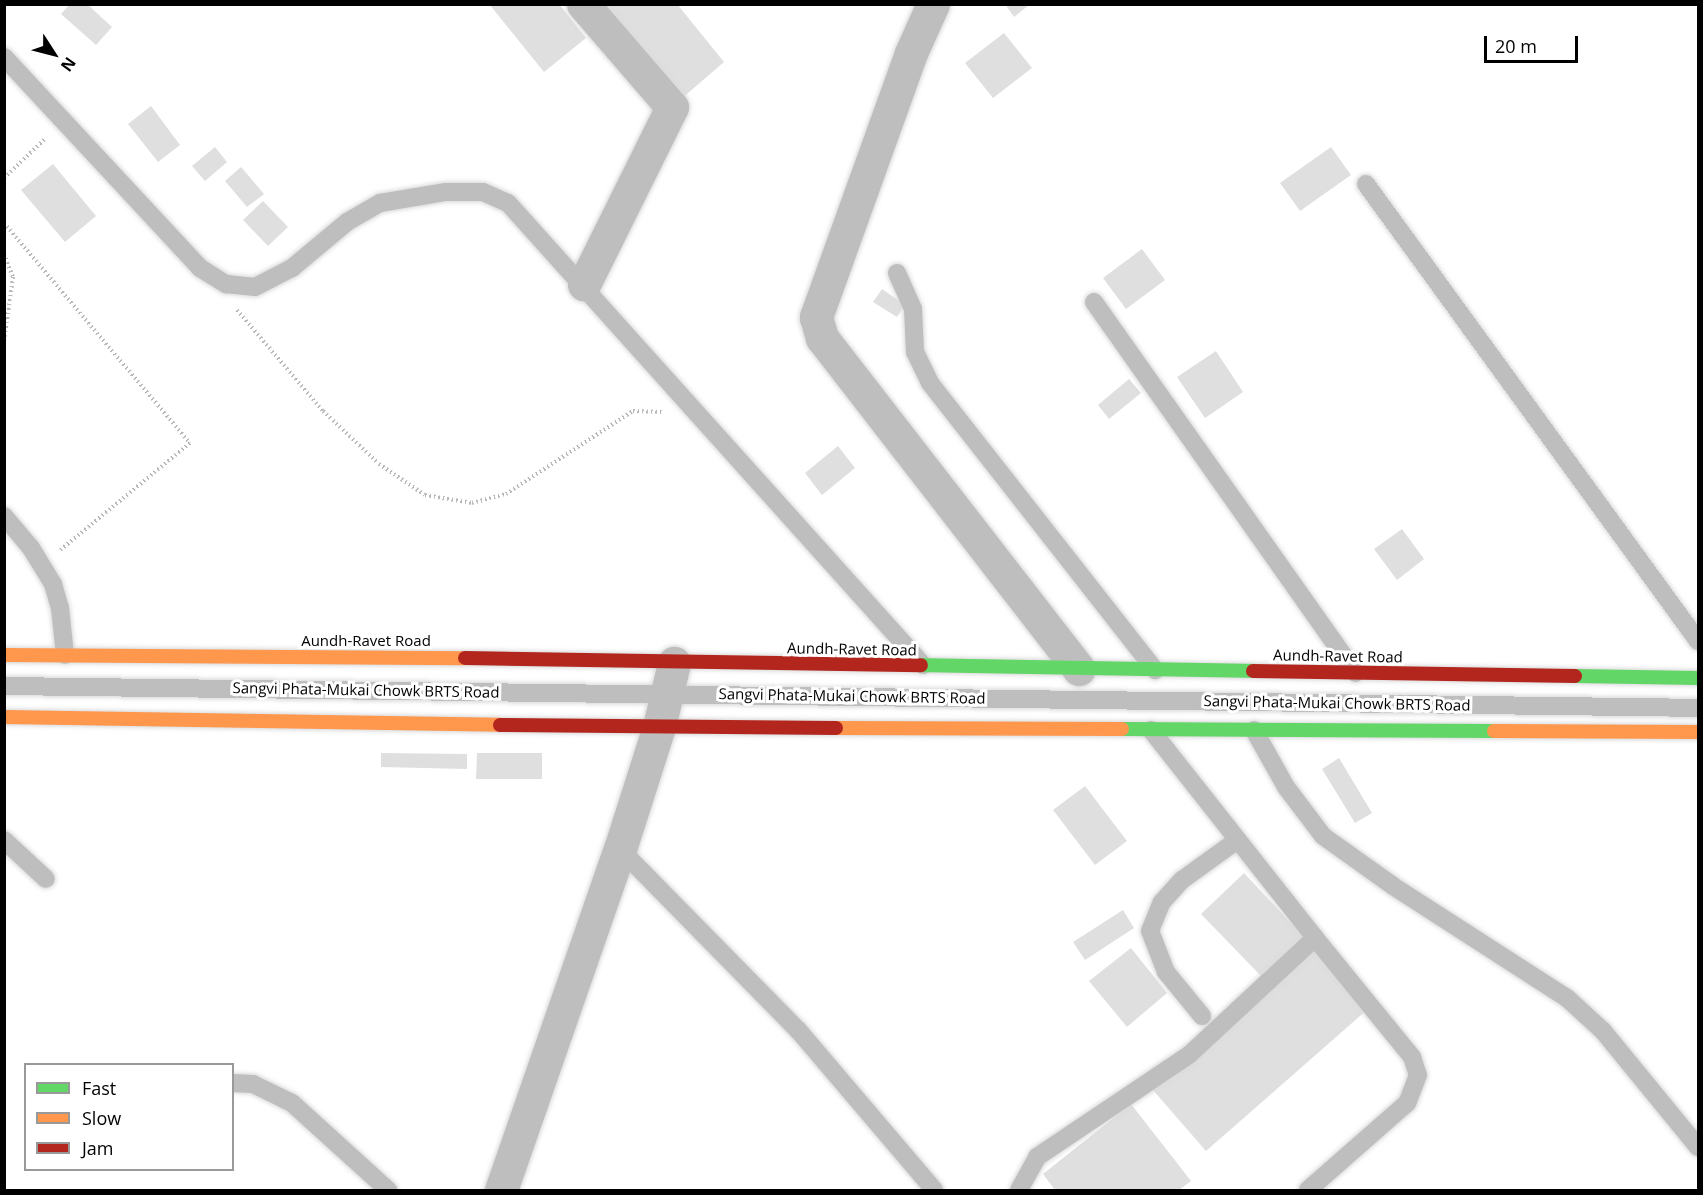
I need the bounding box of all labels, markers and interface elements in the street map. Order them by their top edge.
north arrow [24,24,84,84]
scale bar [1487,24,1582,62]
text: 20 m [1495,34,1537,58]
text: N [56,53,81,76]
street label: Aundh-Ravet Road [301,632,431,650]
street label: Aundh-Ravet Road [787,639,917,659]
street label: Aundh-Ravet Road [1273,646,1403,666]
street label: Sangvi Phata-Mukai Chowk BRTS Road [232,679,500,701]
street label: Sangvi Phata-Mukai Chowk BRTS Road [718,685,986,707]
street label: Sangvi Phata-Mukai Chowk BRTS Road [1203,692,1471,714]
legend [24,1063,234,1171]
text: Fast [82,1076,116,1100]
text: Slow [82,1106,121,1130]
text: Jam [82,1136,114,1160]

